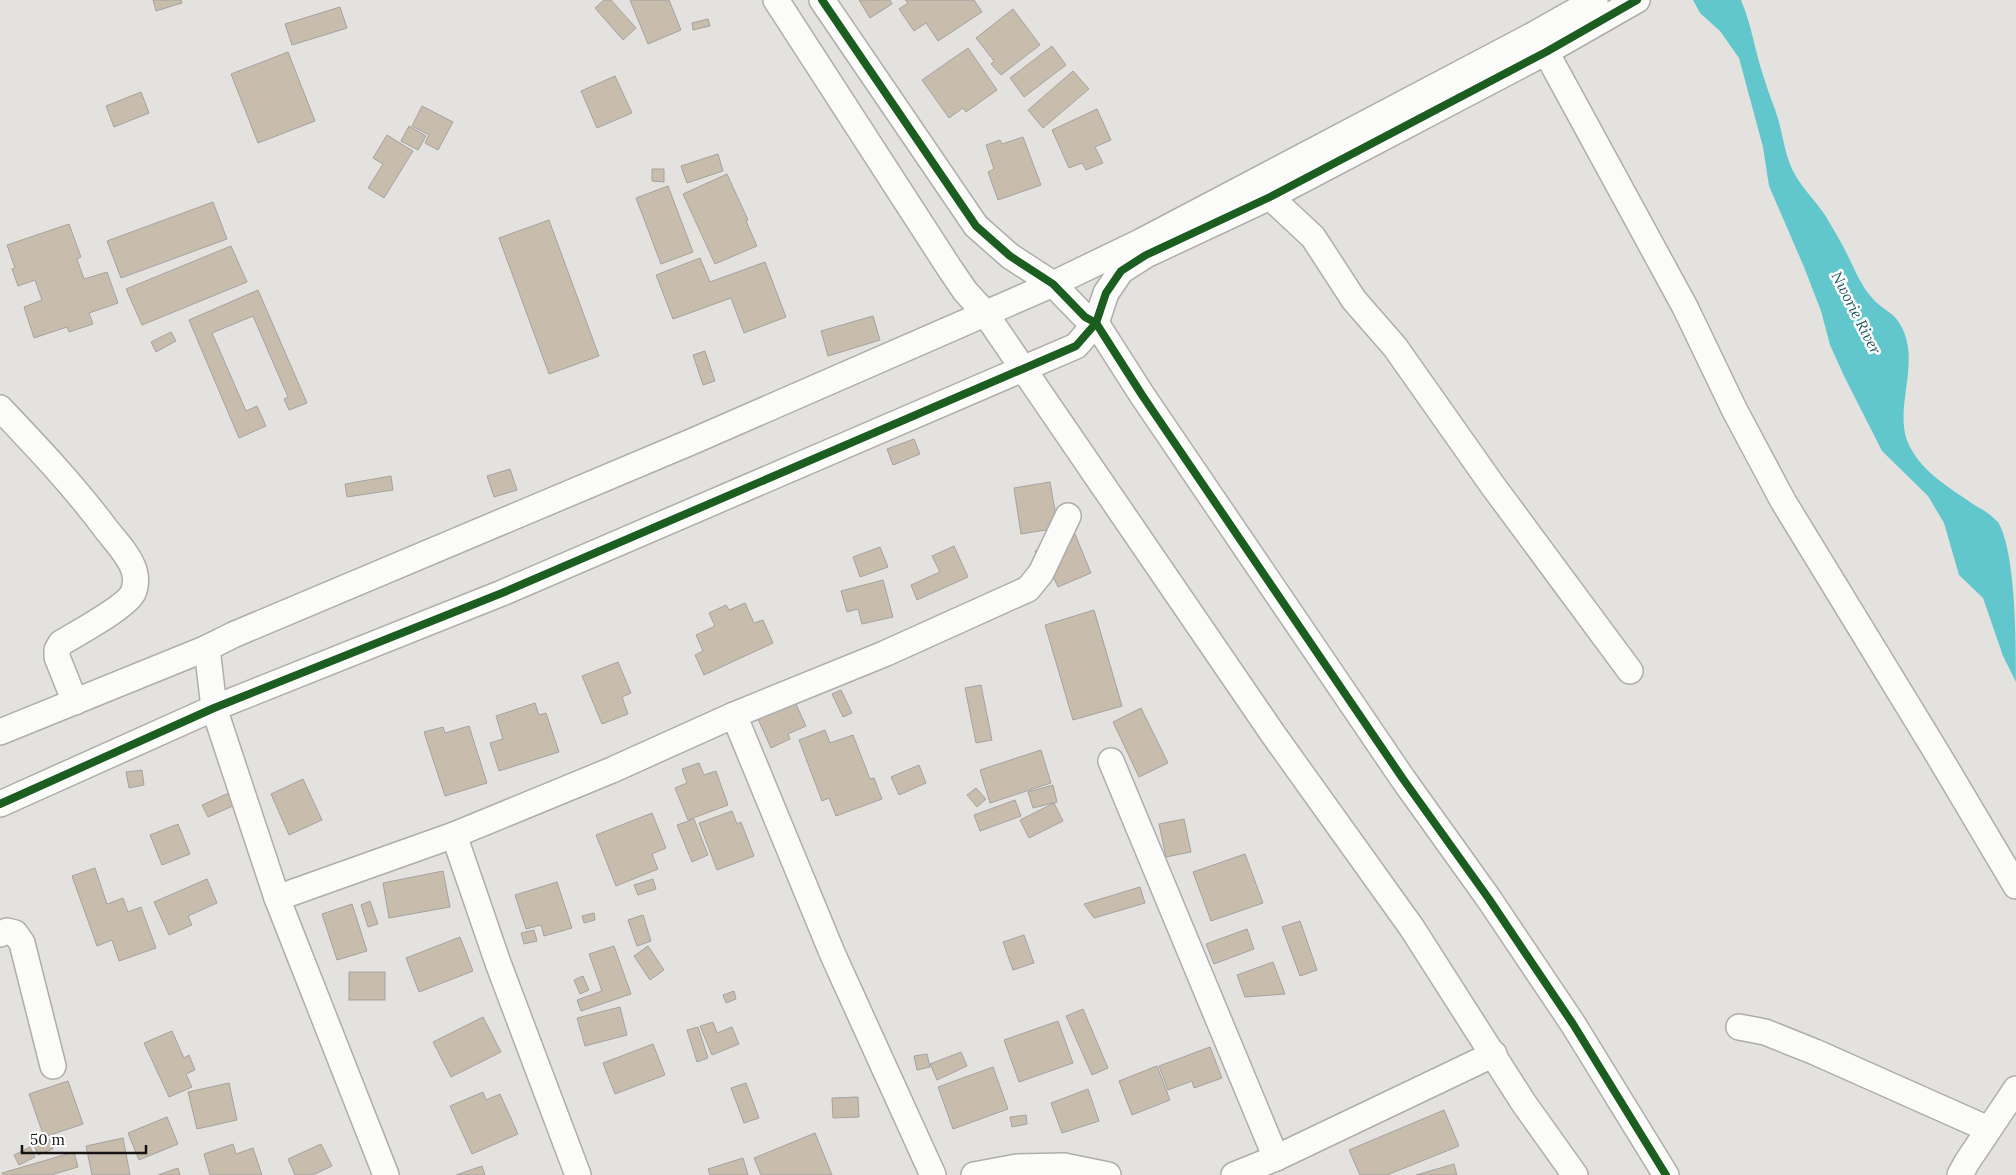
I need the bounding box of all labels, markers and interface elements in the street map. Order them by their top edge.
water label: Nworie River [1828,268,1885,357]
scale bar [22,1122,146,1154]
text: 50 m [30,1130,65,1149]

